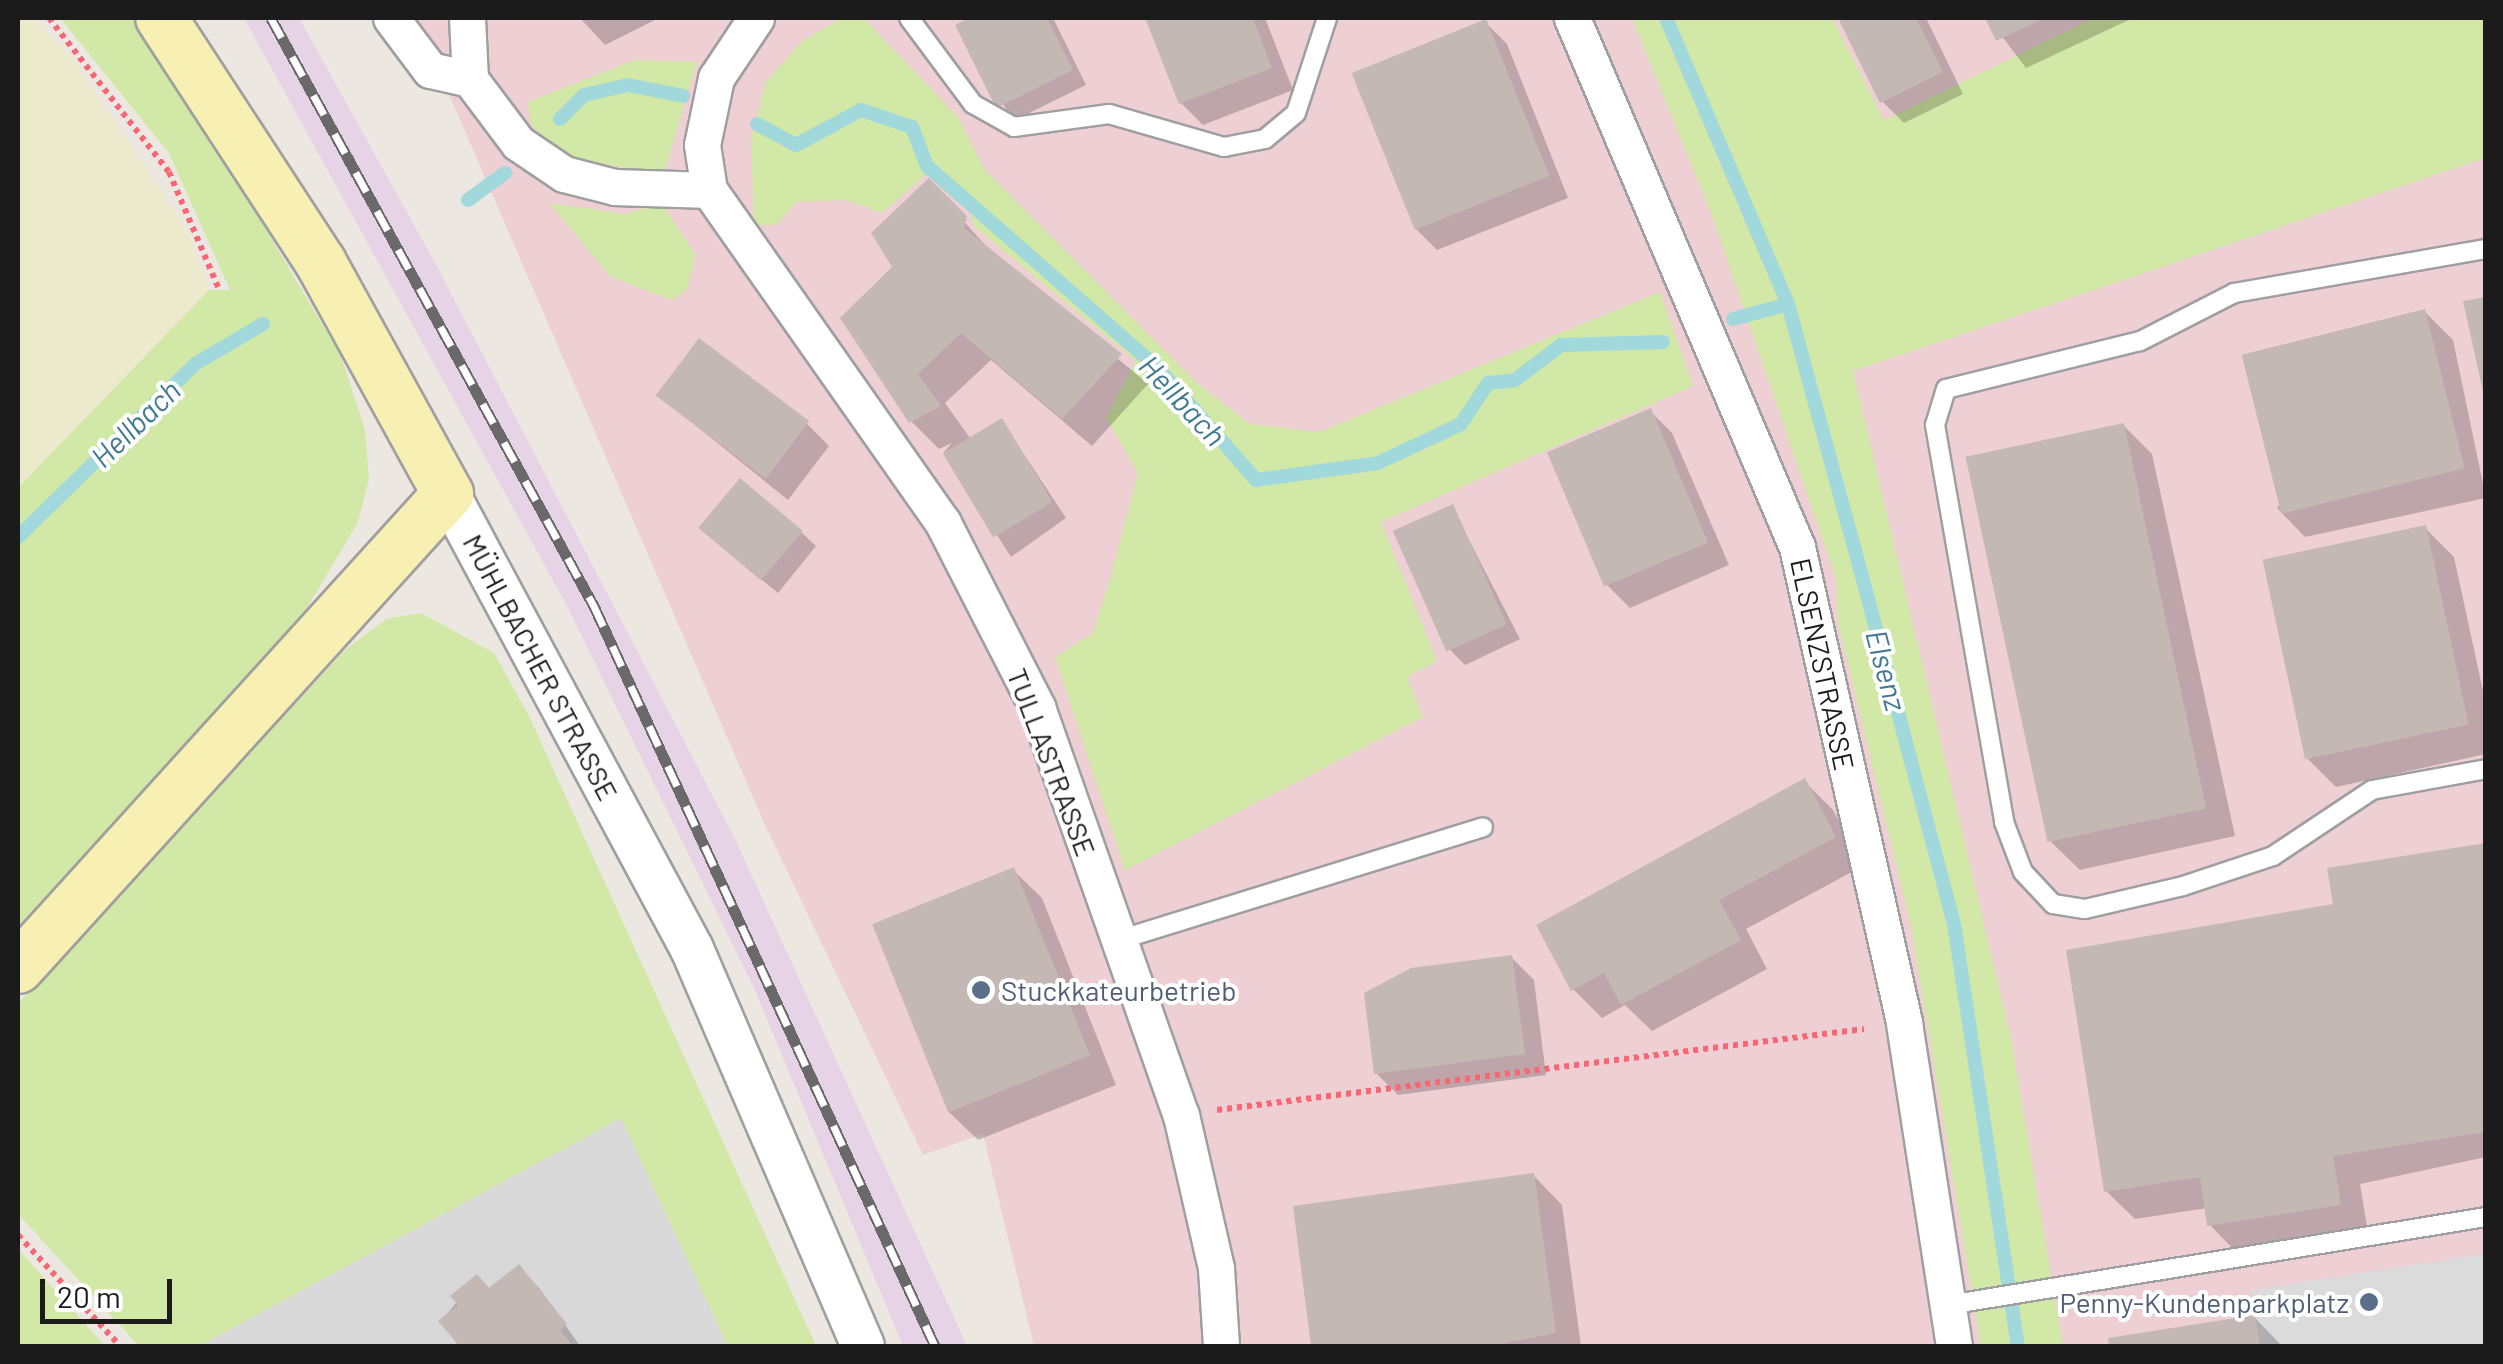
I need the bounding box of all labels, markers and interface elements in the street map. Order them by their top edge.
water label: Hellbach [1132,347,1234,453]
water label: Hellbach [83,372,187,474]
street label: MÜHLBACHER STRASSE [457,528,625,806]
street label: ELSENZSTRASSE [1784,555,1862,773]
water label: Elsenz [1859,626,1915,714]
street label: TULLASTRASSE [1001,663,1103,861]
place label: Stuckkateurbetrieb [1001,973,1237,1007]
marker: Stuckkateurbetrieb [970,979,992,1001]
scale bar [45,1259,178,1321]
text: 20 m [57,1278,121,1314]
place label: Penny-Kundenparkplatz [2060,1285,2349,1319]
marker: Penny-Kundenparkplatz [2358,1291,2380,1313]

